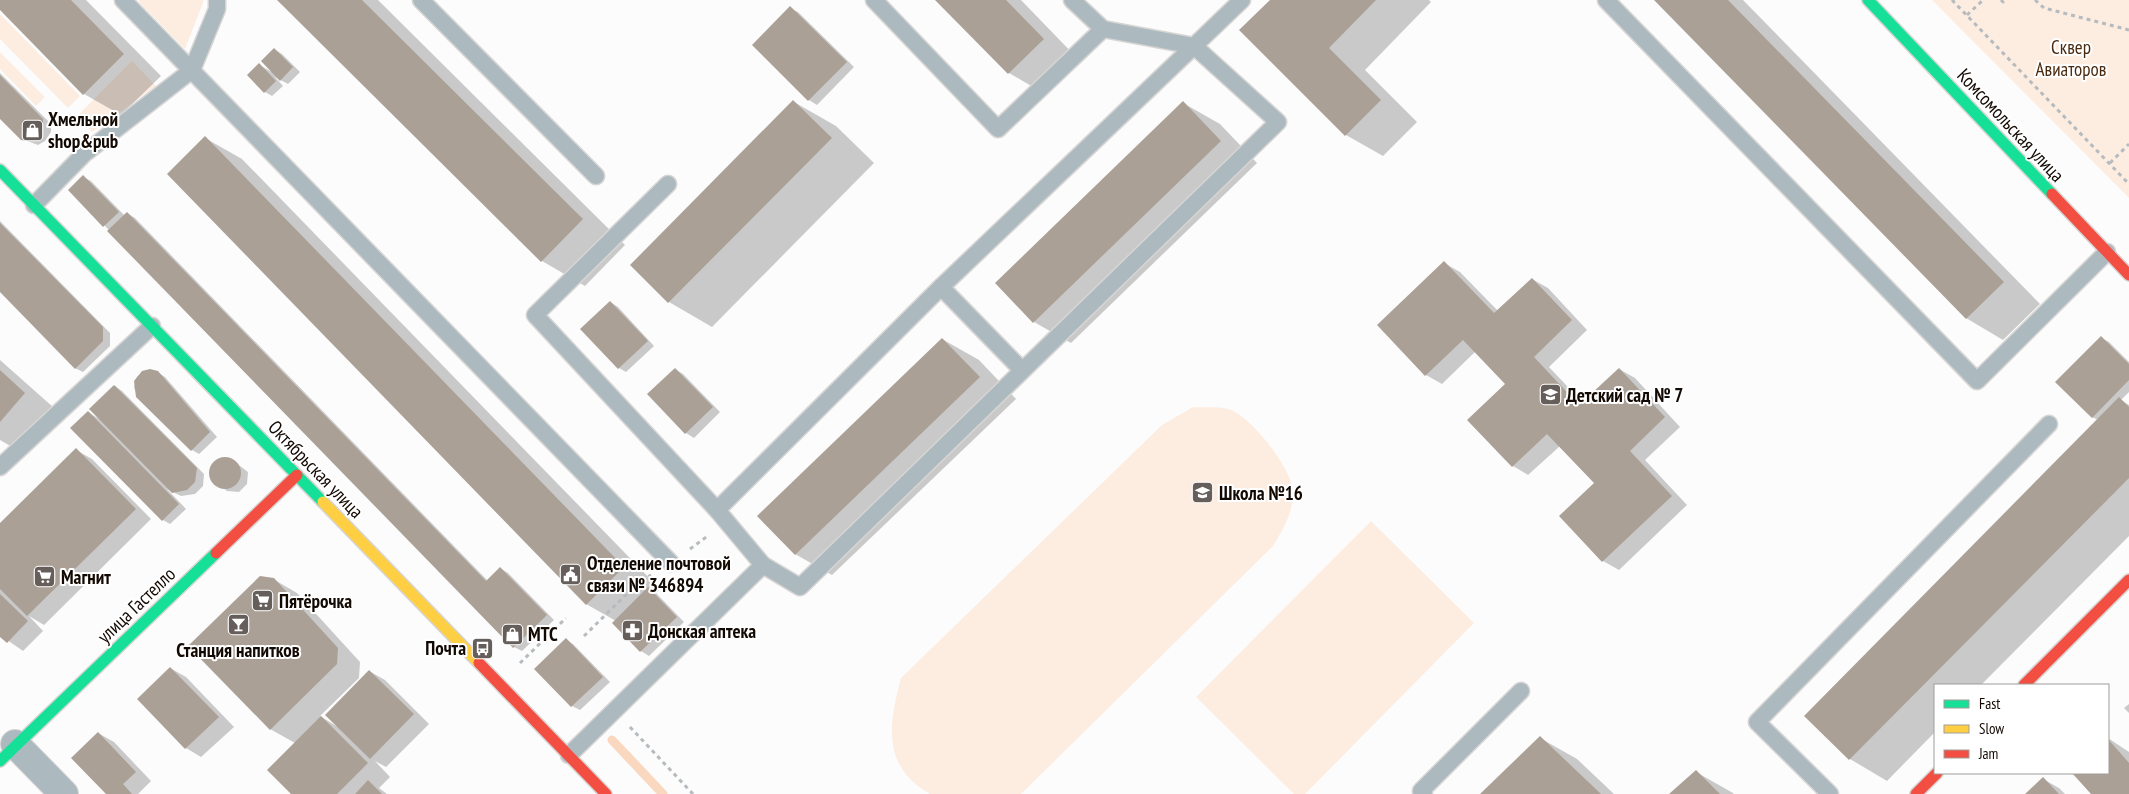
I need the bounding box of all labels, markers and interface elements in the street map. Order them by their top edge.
park label: Сквер Авиаторов [2036,35,2106,81]
street label: Комсомольская улица [1952,63,2070,187]
place label: Хмельной shop&pub [48,107,118,153]
shop icon: Хмельной shop&pub [20,118,44,142]
school or university icon: Детский сад № 7 [1538,383,1562,407]
place label: Детский сад № 7 [1566,383,1683,407]
street label: Октябрьская улица [263,415,369,523]
school or university icon: Школа №16 [1191,481,1215,505]
place label: Школа №16 [1219,481,1303,505]
place label: Отделение почтовой связи № 346894 [587,551,731,597]
street label: улица Гастелло [92,562,180,648]
public building icon: Отделение почтовой связи № 346894 [559,562,583,586]
supermarket icon: Магнит [33,565,57,589]
place label: Магнит [61,565,111,589]
supermarket icon: Пятёрочка [251,589,275,613]
place label: Пятёрочка [279,589,352,613]
bar icon: Станция напитков [226,612,250,636]
pharmacy icon: Донская аптека [620,619,644,643]
place label: Донская аптека [648,619,756,643]
shop icon: МТС [500,622,524,646]
place label: МТС [528,622,558,646]
place label: Почта [425,636,466,660]
bus stop icon: Почта [470,636,494,660]
place label: Станция напитков [176,638,300,662]
legend [1934,684,2109,774]
text: Fast [1979,694,2000,713]
text: Slow [1979,719,2004,738]
text: Jam [1978,744,1998,763]

